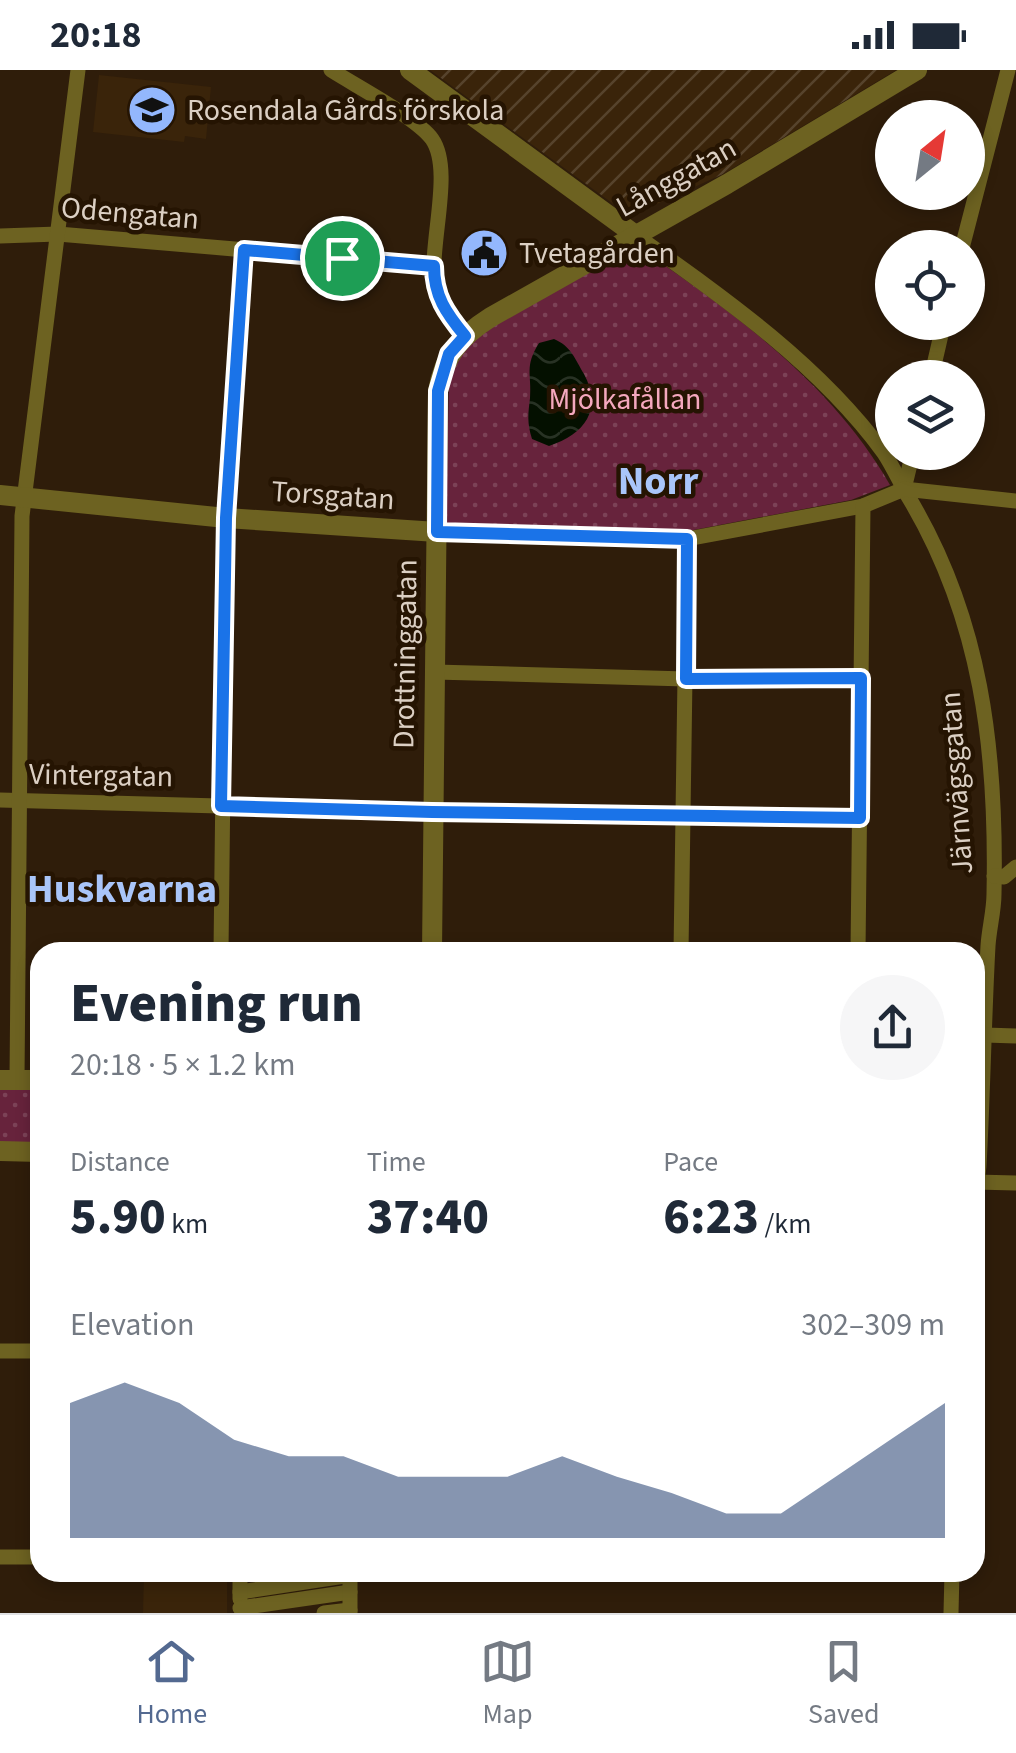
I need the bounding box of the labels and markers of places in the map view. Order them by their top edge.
school or university icon: Rosendala Gårds förskola [126,84,178,136]
place label: Rosendala Gårds förskola [187,89,504,132]
pin [300,216,385,301]
public building icon: Tvetagården [458,227,510,279]
place label: Tvetagården [519,232,675,275]

